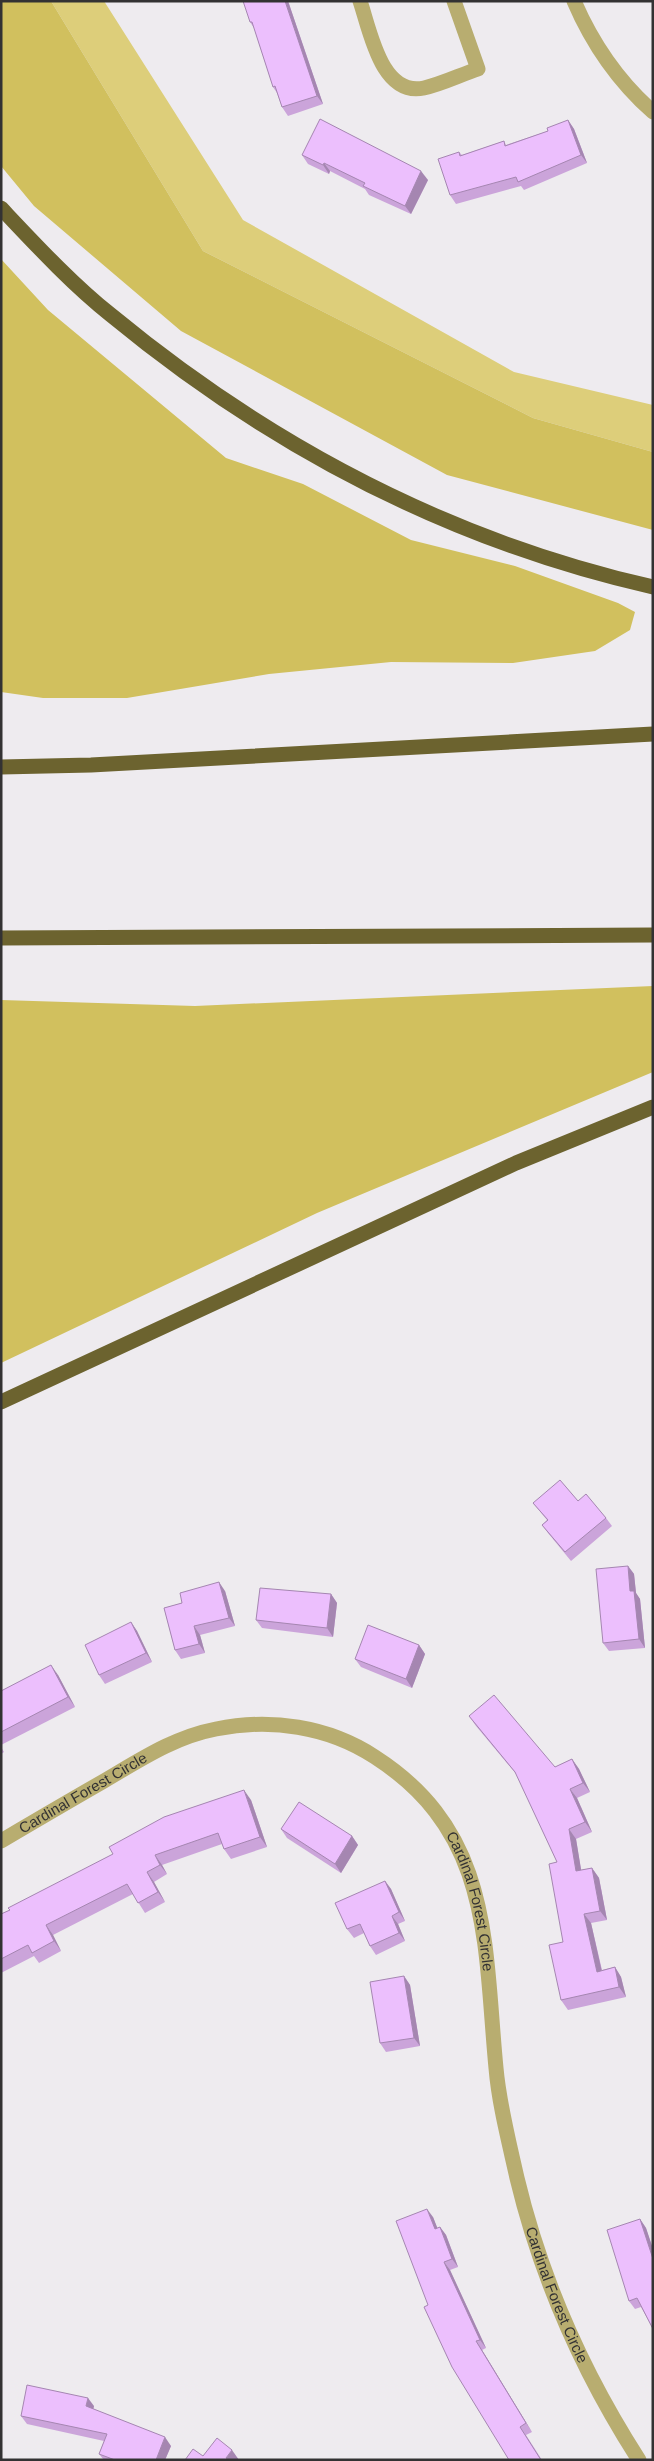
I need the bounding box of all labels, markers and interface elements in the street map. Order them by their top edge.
street label: Cardinal Forest Circle [16,1749,150,1837]
street label: Cardinal Forest Circle [443,1828,497,1972]
street label: Cardinal Forest Circle [523,2225,592,2366]

